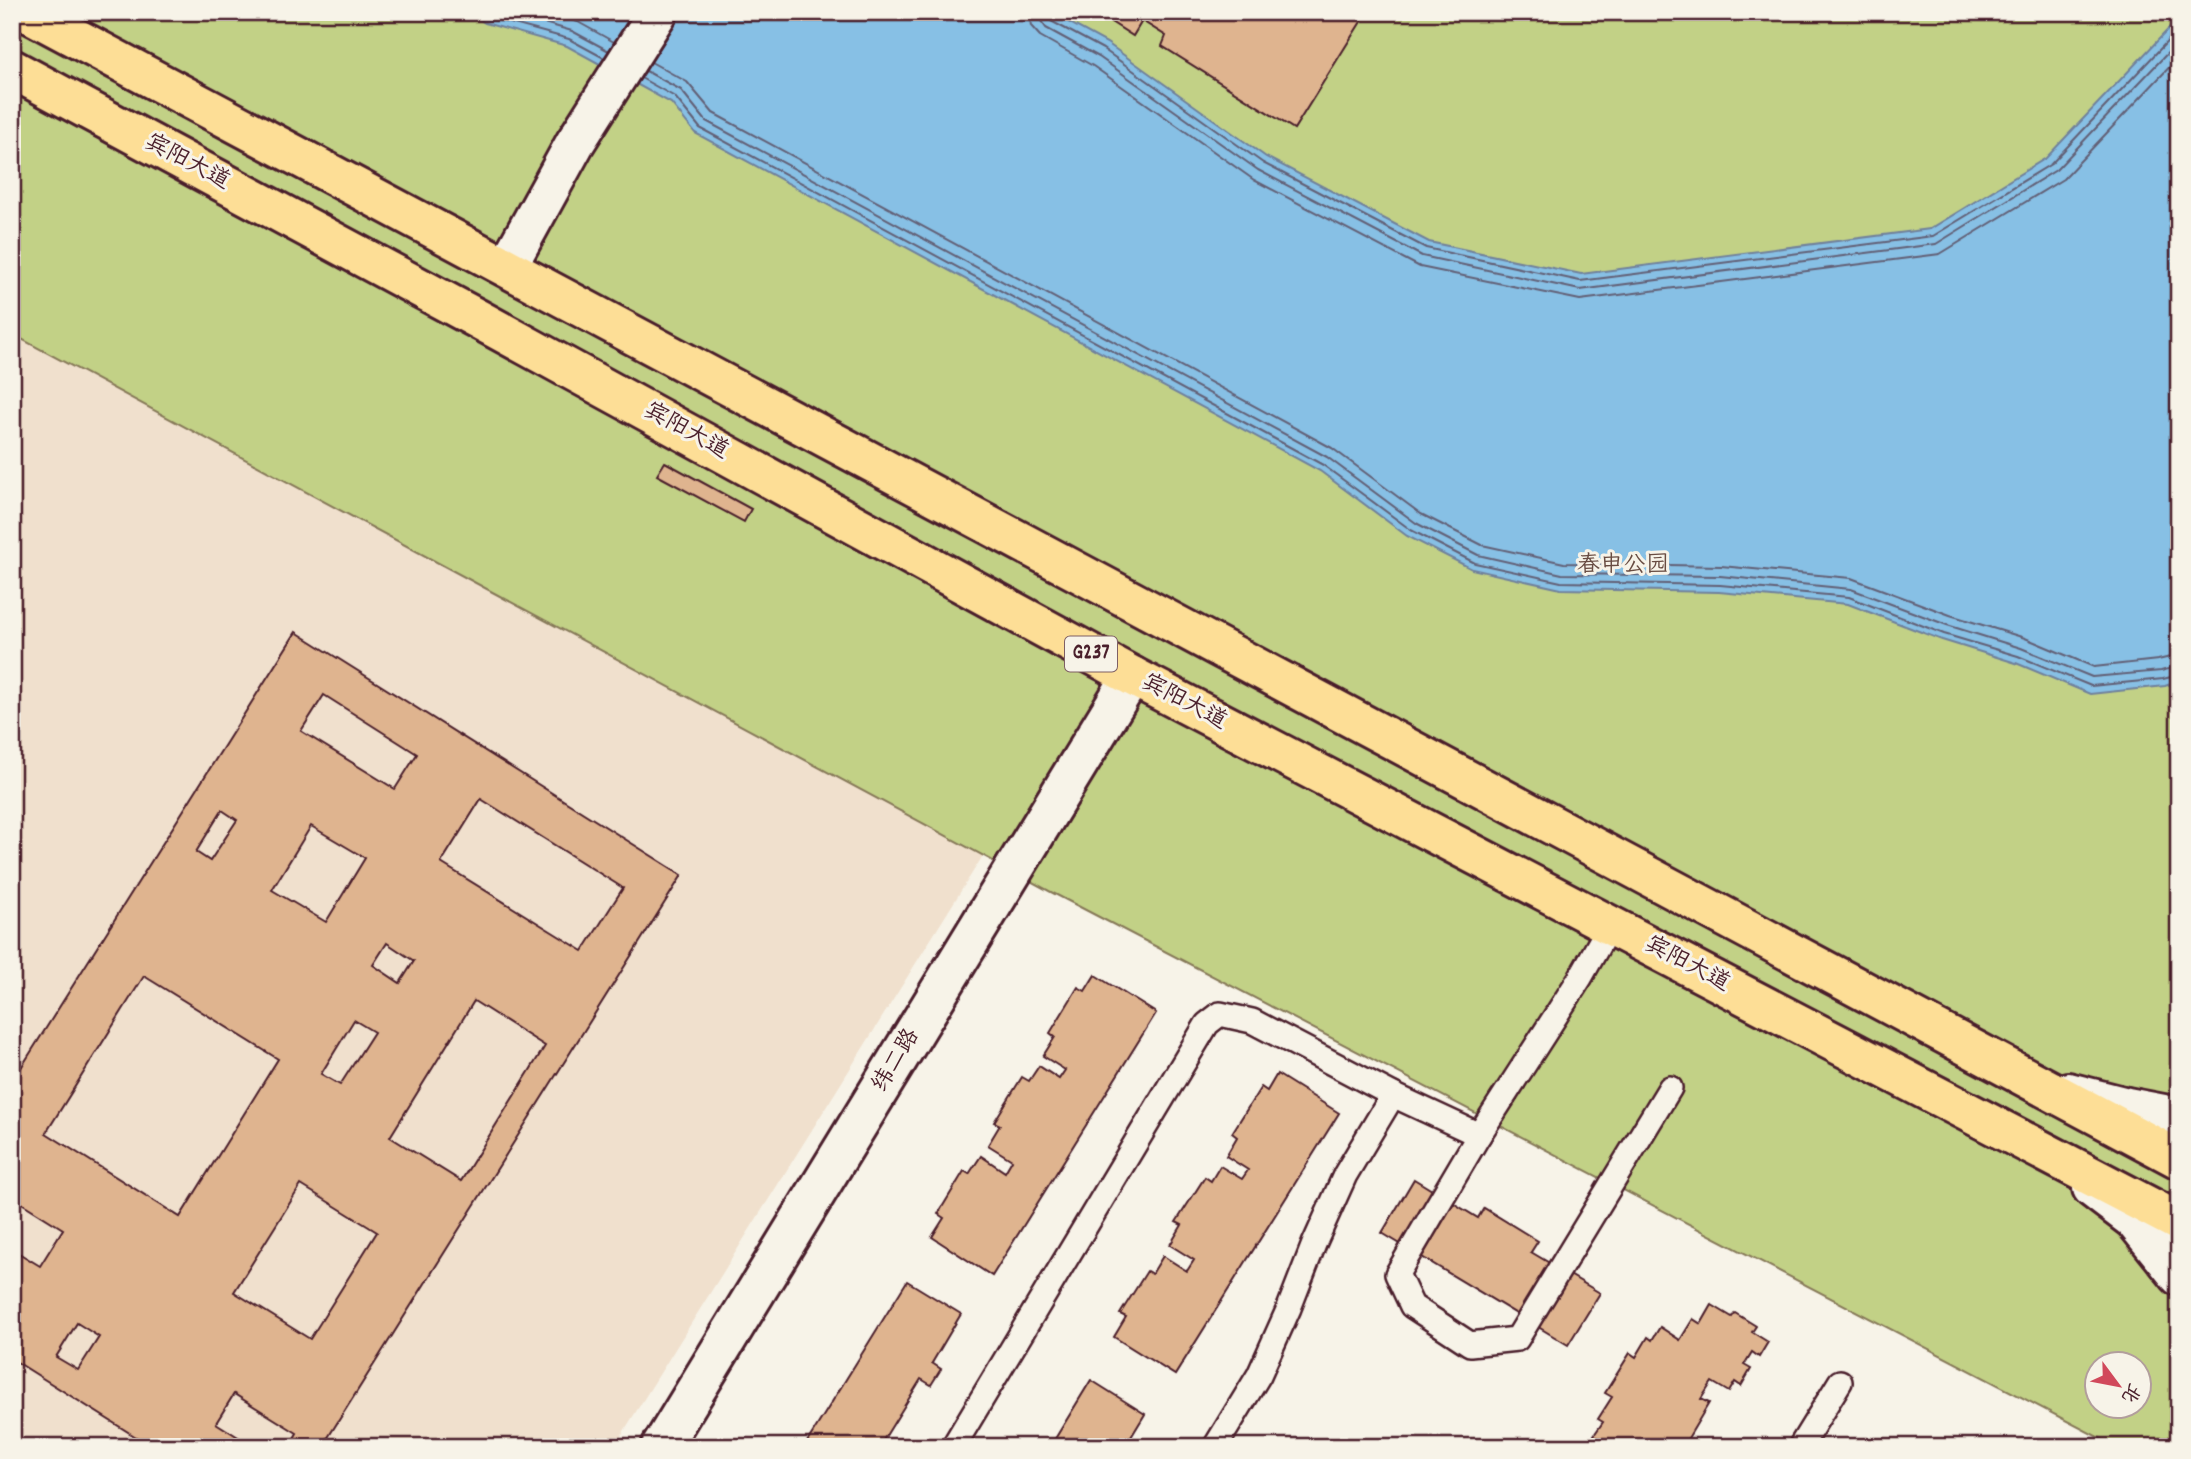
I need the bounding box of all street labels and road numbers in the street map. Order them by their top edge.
street label: 宾阳大道 [139,127,235,199]
street label: 宾阳大道 [638,395,734,469]
road number: G237 [1065,636,1117,672]
street label: 宾阳大道 [1136,667,1232,739]
street label: 宾阳大道 [1639,929,1735,1001]
street label: 纬二路 [865,1023,929,1099]

